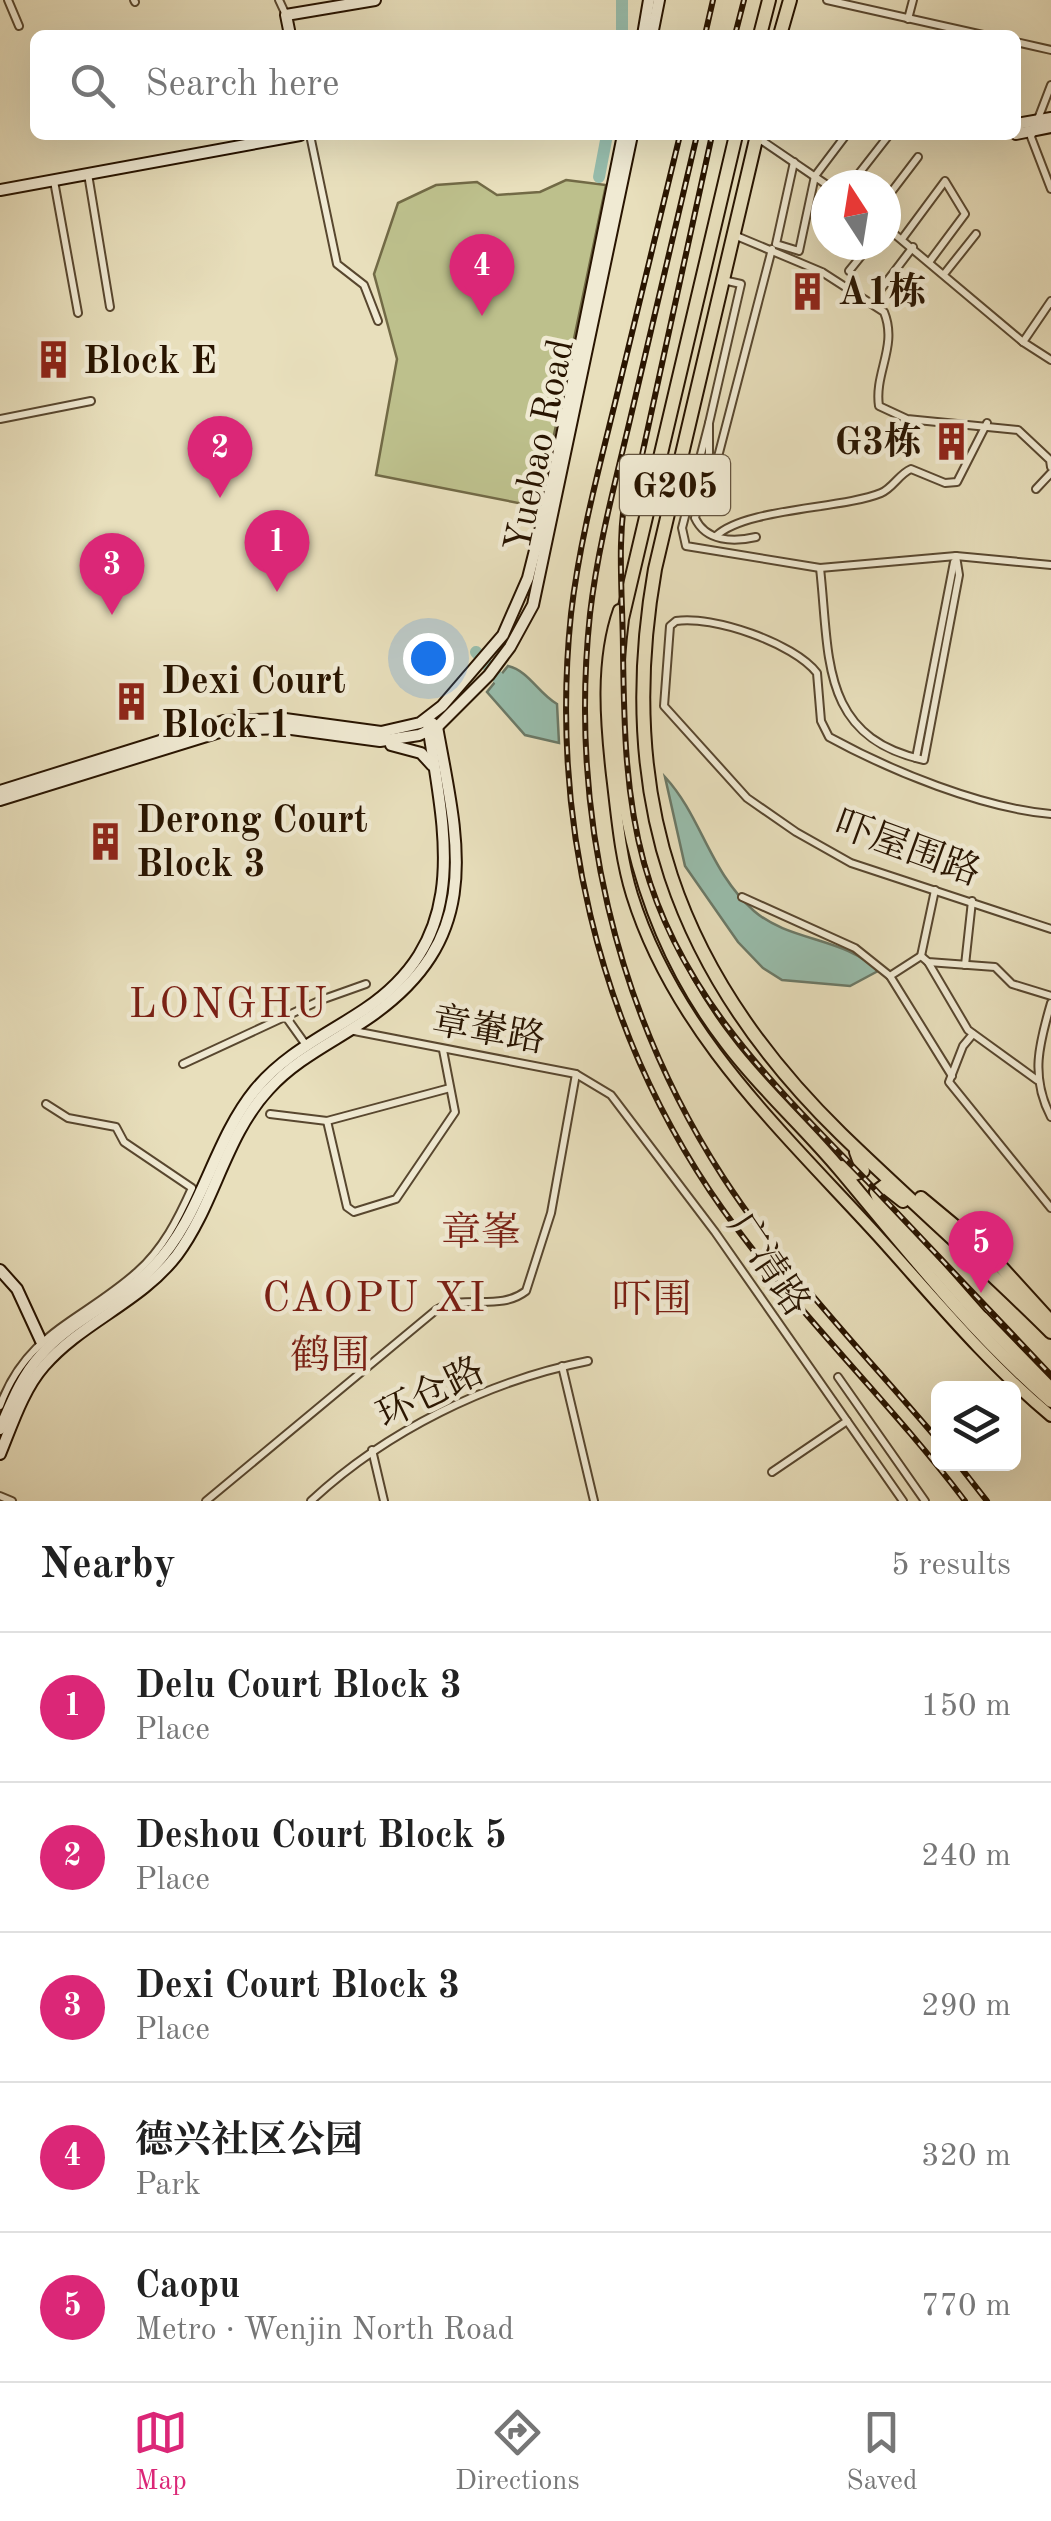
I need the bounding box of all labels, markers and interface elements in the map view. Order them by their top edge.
search box [30,30,1021,140]
icon: search [65,58,120,113]
text: Search here [145,66,340,104]
north arrow [811,170,901,260]
pin: 4 [450,234,514,316]
building icon: A1栋 [787,270,829,312]
place label: A1栋 [838,271,927,313]
street label: Yuebao Road [500,336,582,556]
building icon: Block E [32,339,74,381]
place label: Block E [83,344,217,382]
pin: 2 [188,416,252,498]
building icon: G3栋 [931,420,973,462]
place label: G3栋 [835,421,922,463]
road number: G205 [620,455,730,515]
pin: 1 [244,510,310,592]
pin: 3 [80,532,144,615]
your location [403,633,454,684]
place label: Dexi Court Block 1 [161,664,346,746]
building icon: Dexi Court Block 1 [110,681,152,723]
place label: Derong Court Block 3 [136,803,368,885]
street label: 吓屋围路 [829,803,986,894]
building icon: Derong Court Block 3 [85,820,127,862]
district label: LONGHU [129,985,329,1027]
street label: 章輋路 [429,999,549,1061]
street label: 广清路 [720,1206,818,1324]
district label: 章峯 [441,1210,521,1255]
pin: 5 [948,1210,1014,1293]
district label: CAOPU XI [262,1279,488,1321]
district label: 吓围 [612,1279,692,1322]
district label: 鹤围 [290,1334,370,1378]
street label: 环仓路 [370,1350,491,1437]
map controls [931,1381,1021,1471]
button: layers [931,1381,1021,1471]
text: Nearby [40,1545,176,1587]
text: 5 results [891,1550,1011,1582]
text: Delu Court Block 3 [135,1668,462,1706]
text: 1 [63,1691,82,1723]
text: 150 m [921,1691,1011,1723]
text: Place [135,1715,210,1747]
text: Deshou Court Block 5 [135,1818,507,1856]
text: 2 [63,1841,82,1873]
text: 240 m [921,1841,1011,1873]
text: Place [135,1865,210,1897]
text: Dexi Court Block 3 [135,1968,460,2006]
text: 3 [63,1991,82,2023]
text: 290 m [921,1991,1011,2023]
text: Place [135,2015,210,2047]
text: 德兴社区公园 [135,2123,363,2161]
text: 4 [63,2141,82,2173]
text: 320 m [921,2141,1011,2173]
text: Park [135,2170,201,2202]
text: Caopu [135,2268,240,2306]
text: 5 [63,2291,82,2323]
text: 770 m [921,2291,1011,2323]
text: Metro · Wenjin North Road [135,2315,514,2347]
tab: Map [133,2405,188,2500]
tab: Directions [455,2405,580,2500]
tab: Saved [846,2405,918,2500]

